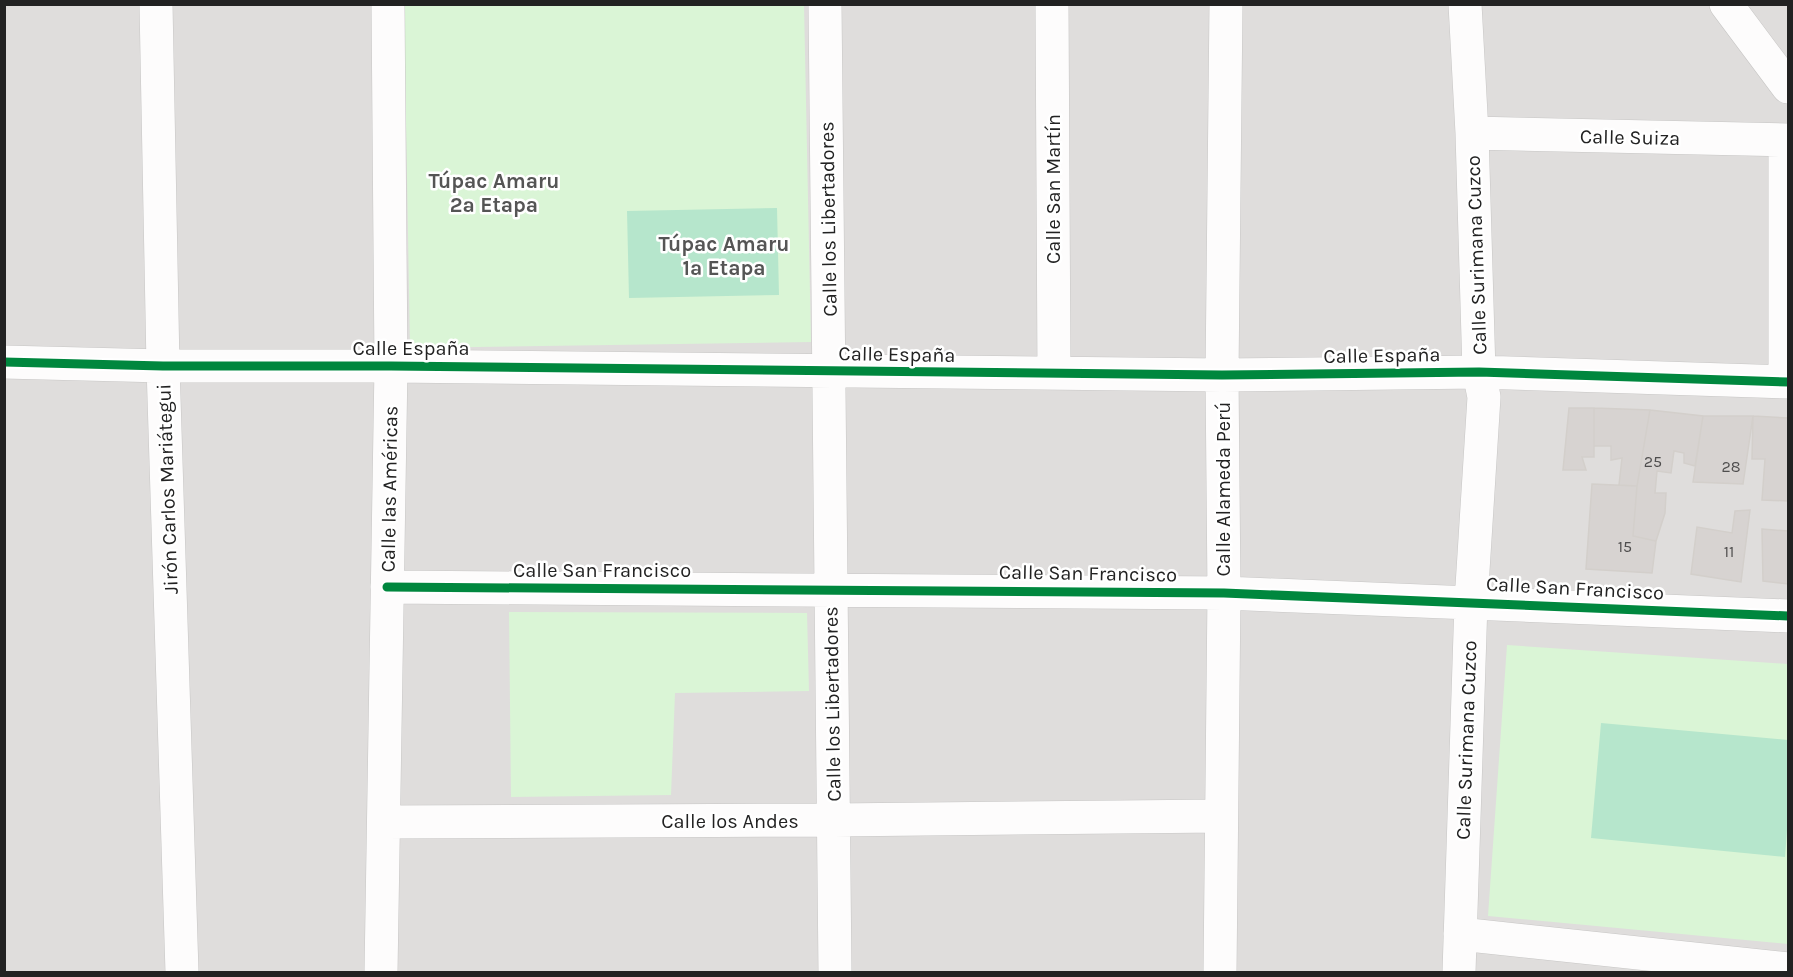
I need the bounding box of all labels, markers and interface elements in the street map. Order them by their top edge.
street label: Calle San Martín [1042,114,1065,264]
street label: Calle los Libertadores [815,121,842,317]
street label: Calle Suiza [1580,125,1680,150]
street label: Calle Surimana Cuzco [1462,155,1491,355]
district label: Túpac Amaru 2ª Etapa [429,169,559,217]
district label: Túpac Amaru 1ª Etapa [659,232,789,280]
street label: Calle España [352,337,470,360]
street label: Calle España [838,342,956,367]
street label: Calle España [1323,343,1441,368]
street label: Jirón Carlos Mariátegui [152,383,183,595]
street label: Calle Alameda Perú [1212,402,1235,576]
street label: Calle las Américas [377,405,402,573]
house number: 25 [1644,452,1662,471]
house number: 28 [1721,457,1741,476]
house number: 15 [1618,537,1632,556]
house number: 11 [1724,542,1734,561]
street label: Calle San Francisco [513,559,691,582]
street label: Calle San Francisco [999,560,1177,587]
street label: Calle San Francisco [1485,572,1665,605]
street label: Calle los Libertadores [819,606,846,802]
street label: Calle Surimana Cuzco [1452,640,1481,840]
street label: Calle los Andes [661,810,799,833]

